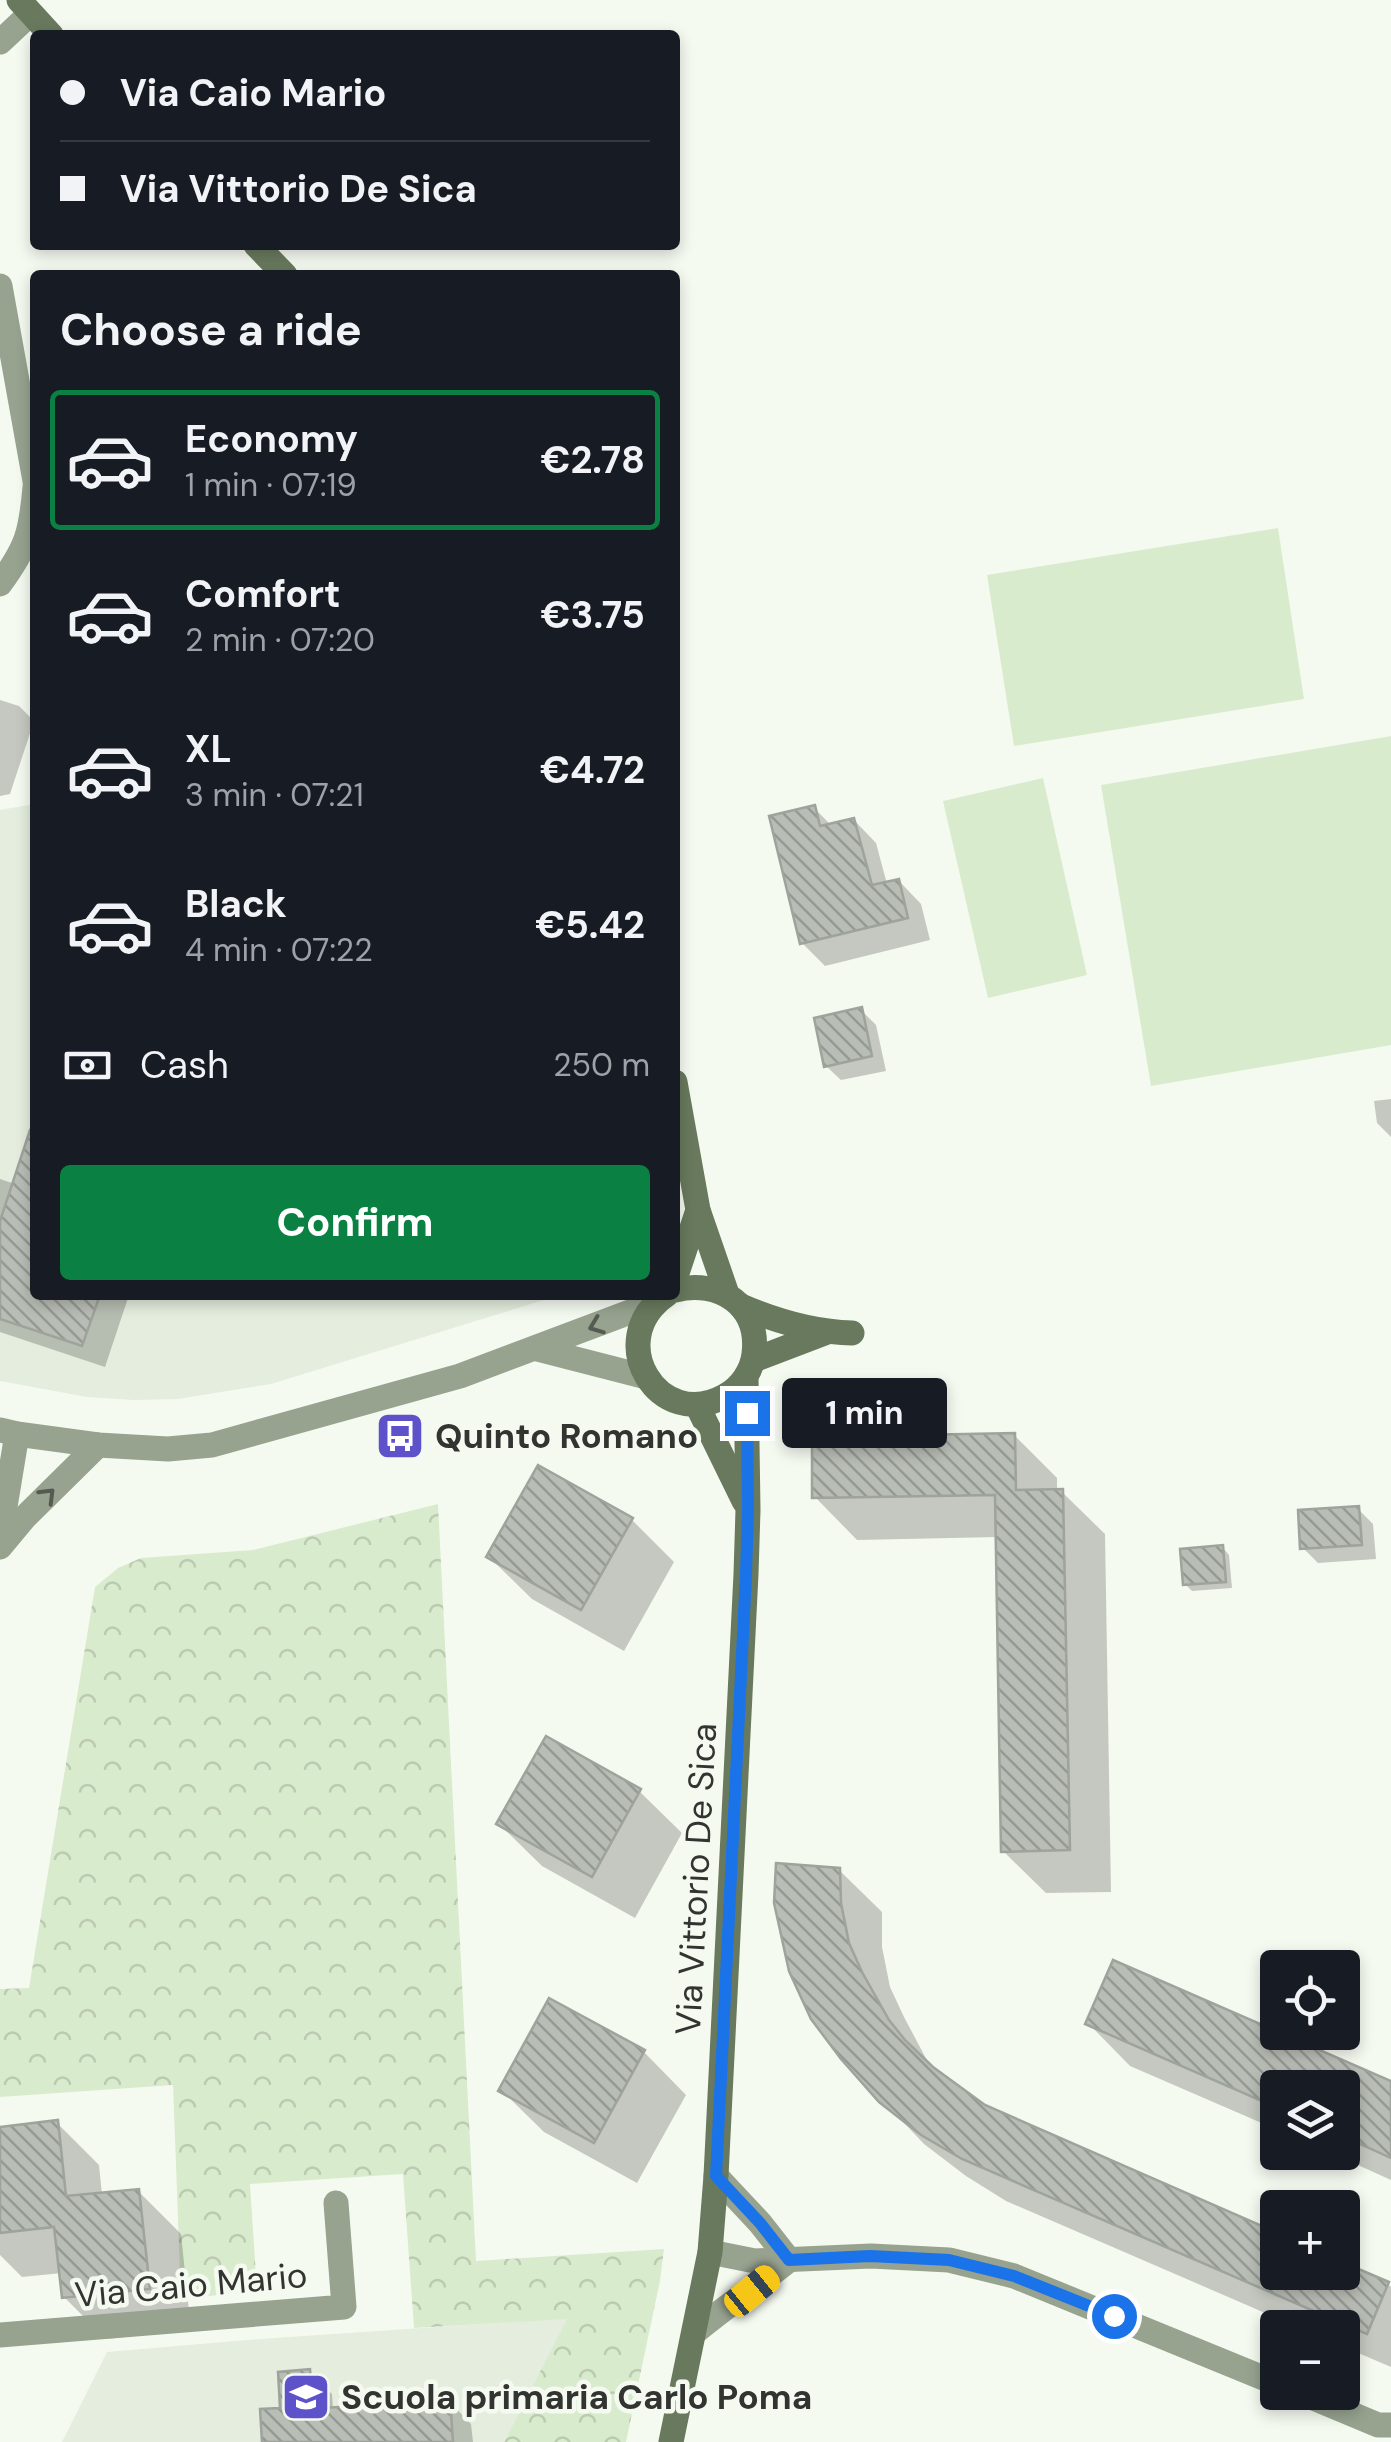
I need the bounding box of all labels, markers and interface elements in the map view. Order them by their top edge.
text: Via Caio Mario [120,68,386,118]
text: Via Vittorio De Sica [120,164,477,214]
text: Choose a ride [60,300,362,359]
text: Economy [185,414,358,464]
icon: car [65,415,155,505]
text: €2.78 [540,435,645,485]
text: 1 min · 07:19 [185,464,357,506]
text: Comfort [185,569,341,619]
icon: car [65,570,155,660]
text: €3.75 [540,590,645,640]
text: 2 min · 07:20 [185,619,375,661]
text: XL [185,724,232,774]
icon: car [65,725,155,815]
text: €4.72 [540,745,645,795]
text: 3 min · 07:21 [185,774,364,816]
text: Black [185,879,287,929]
icon: car [65,880,155,970]
text: €5.42 [535,900,645,950]
text: 4 min · 07:22 [185,929,373,971]
icon: cash [60,1038,115,1093]
text: Cash [140,1040,229,1090]
text: 250 m [553,1044,650,1086]
button: Confirm [60,1165,650,1280]
one-way arrow [588,1314,606,1334]
callout: 1 min [782,1378,947,1448]
route end [725,1391,770,1436]
text: 1 min [826,1392,903,1434]
bus stop icon: Quinto Romano [374,1410,426,1462]
place label: Quinto Romano [435,1413,698,1459]
one-way arrow [36,1489,54,1507]
street label: Via Vittorio De Sica [665,1722,727,2036]
map controls [1260,1950,1360,2410]
button: locate [1260,1950,1360,2050]
button: layers [1260,2070,1360,2170]
button: + [1260,2190,1360,2290]
street label: Via Caio Mario [73,2252,309,2318]
car [719,2260,785,2322]
route start [1092,2294,1137,2339]
button: − [1260,2310,1360,2410]
school or university icon: Scuola primaria Carlo Poma [280,2371,332,2423]
place label: Scuola primaria Carlo Poma [341,2374,812,2420]

